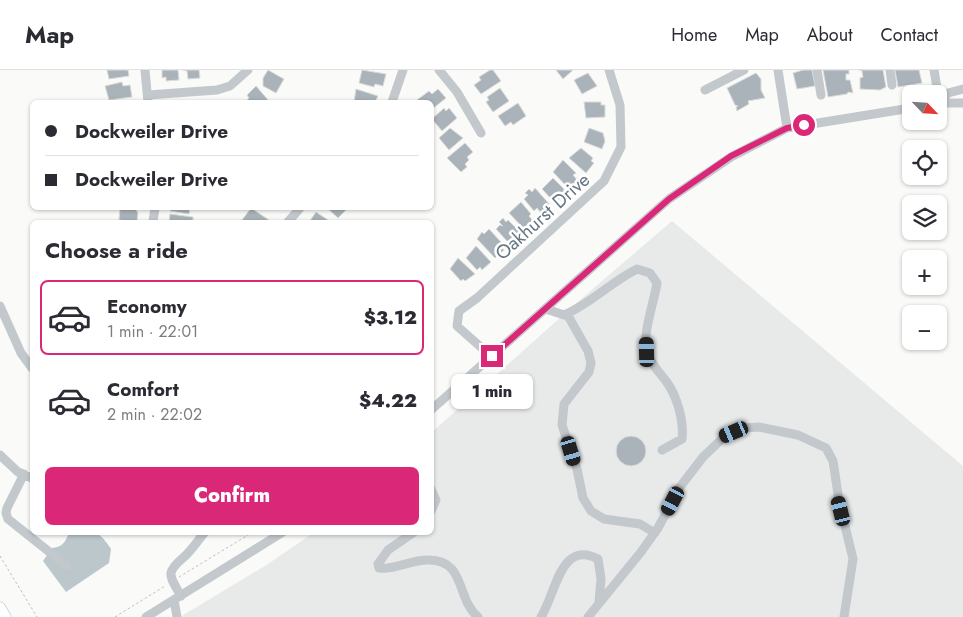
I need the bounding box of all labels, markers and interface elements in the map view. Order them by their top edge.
text: Map [25,17,74,52]
text: Home [671,22,717,48]
text: Map [745,22,779,48]
text: About [807,22,852,48]
text: Contact [880,22,938,48]
north arrow [902,85,948,130]
map controls [902,85,947,350]
route start [793,114,815,136]
text: Dockweiler Drive [75,118,228,145]
button: locate [902,140,947,185]
text: Dockweiler Drive [75,166,228,193]
street label: Oakhurst Drive [489,166,596,266]
button: layers [902,195,947,240]
text: Choose a ride [45,234,188,266]
button: + [902,250,947,295]
text: Economy [107,293,187,320]
icon: car [47,295,92,340]
text: $3.12 [364,304,417,331]
button: − [902,305,947,350]
text: 1 min · 22:01 [107,320,198,343]
car [639,337,654,367]
route end [481,345,503,367]
callout: 1 min [451,374,533,408]
text: Comfort [107,376,179,403]
icon: car [47,378,92,423]
text: 1 min [472,380,512,403]
text: $4.22 [359,387,417,414]
text: 2 min · 22:02 [107,403,202,426]
car [717,419,750,445]
car [559,434,582,468]
button: Confirm [45,467,419,525]
car [659,484,686,518]
car [830,495,851,527]

